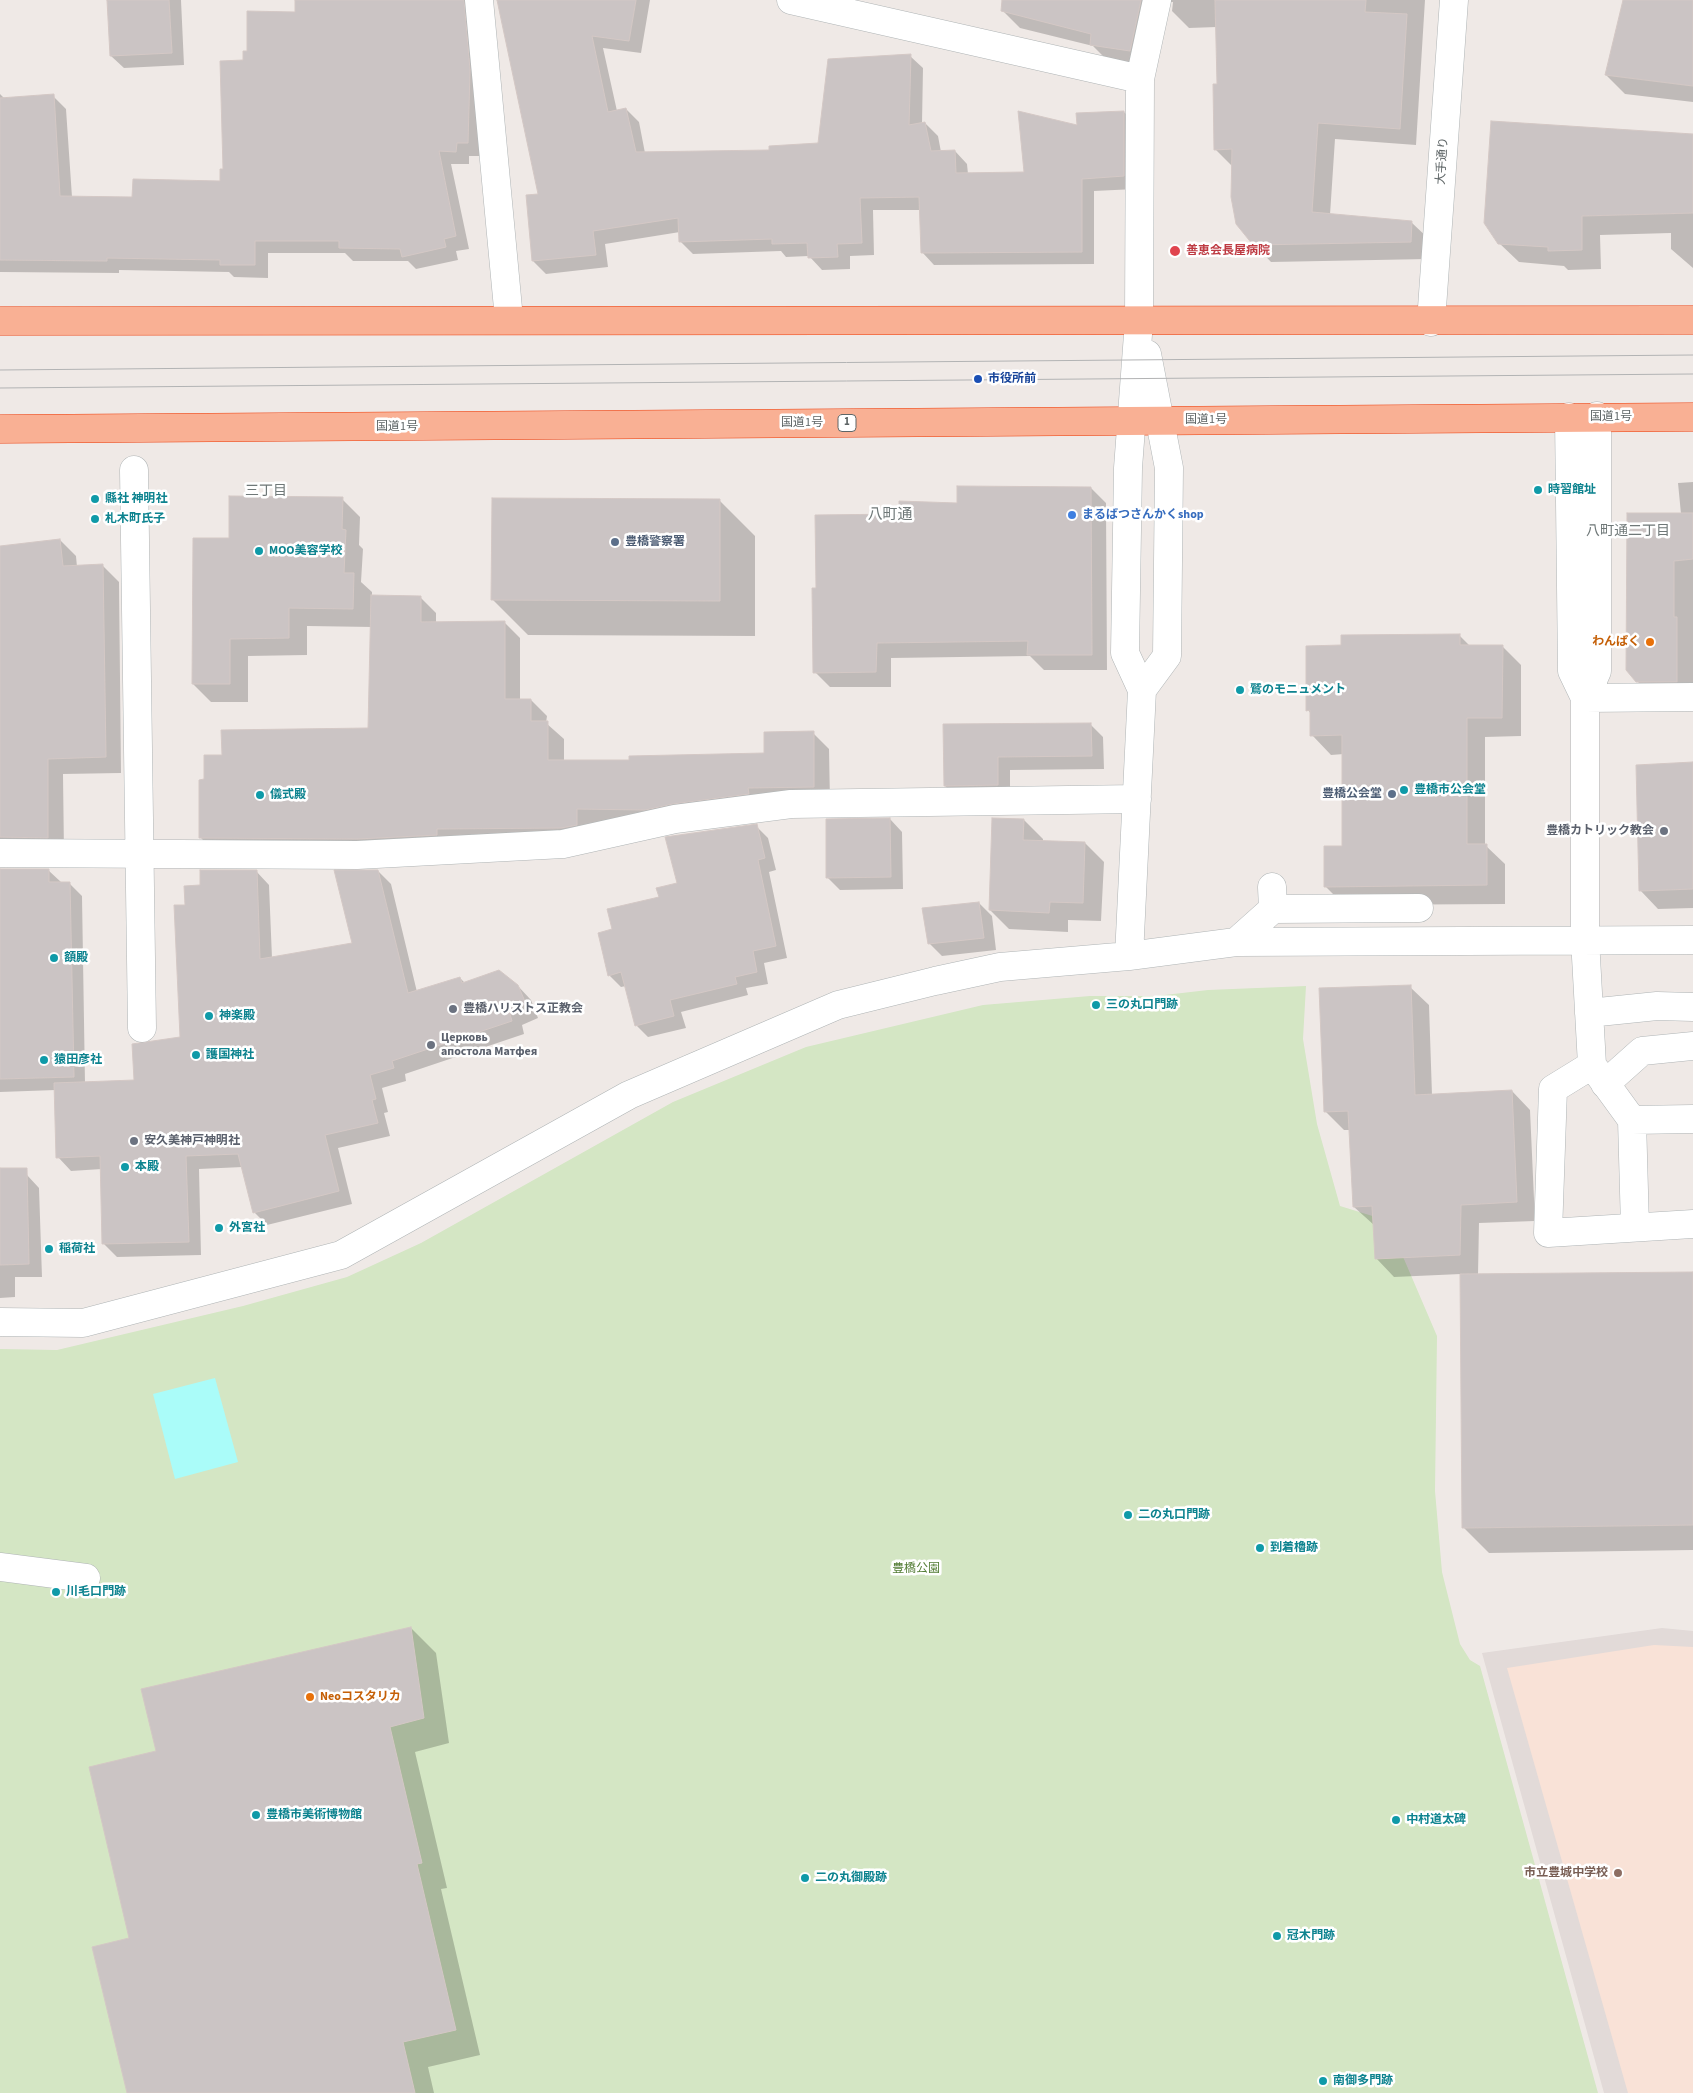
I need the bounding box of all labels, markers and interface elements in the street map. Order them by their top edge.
street label: 大手通り [1434,137,1452,185]
marker: 善恵会長屋病院 [1168,244,1182,258]
place label: 善恵会長屋病院 [1186,244,1270,258]
place label: 市役所前 [988,372,1036,386]
marker: 市役所前 [972,373,984,385]
street label: 国道1号 [1590,410,1632,424]
street label: 国道1号 [1185,413,1227,427]
road number: 1 [838,414,856,432]
street label: 国道1号 [781,416,823,430]
street label: 国道1号 [376,420,418,434]
place label: 時習館址 [1548,483,1596,497]
district label: 三丁目 [245,484,287,500]
marker: 時習館址 [1532,484,1544,496]
place label: 縣社 神明社 [105,492,167,506]
marker: 縣社 神明社 [89,493,101,505]
district label: 八町通 [868,507,912,525]
place label: まるばつさんかくshop [1082,508,1204,522]
marker: まるばつさんかくshop [1066,509,1078,521]
place label: 札木町氏子 [105,512,165,526]
marker: 札木町氏子 [89,513,101,525]
district label: 八町通二丁目 [1586,524,1670,540]
place label: 豊橋警察署 [625,535,685,549]
marker: 豊橋警察署 [609,536,621,548]
place label: MOO美容学校 [269,544,343,558]
marker: MOO美容学校 [253,545,265,557]
place label: わんぱく [1592,635,1640,649]
marker: わんぱく [1644,636,1656,648]
place label: 鷲のモニュメント [1250,683,1346,697]
marker: 鷲のモニュメント [1234,684,1246,696]
place label: 豊橋市公会堂 [1414,783,1486,797]
marker: 豊橋市公会堂 [1398,784,1410,796]
place label: 豊橋公会堂 [1322,787,1382,801]
place label: 儀式殿 [270,788,306,802]
marker: 豊橋公会堂 [1386,788,1398,800]
marker: 儀式殿 [254,789,266,801]
place label: 豊橋カトリック教会 [1546,824,1654,838]
marker: 豊橋カトリック教会 [1658,825,1670,837]
place label: 額殿 [64,951,88,965]
marker: 額殿 [48,952,60,964]
place label: 三の丸口門跡 [1106,998,1178,1012]
marker: 三の丸口門跡 [1090,999,1102,1011]
place label: 豊橋ハリストス正教会 [463,1002,583,1016]
marker: 豊橋ハリストス正教会 [447,1003,459,1015]
place label: 神楽殿 [219,1009,255,1023]
marker: 神楽殿 [203,1010,215,1022]
place label: Церковь апостола Матфея [441,1031,537,1059]
marker: Церковь апостола Матфея [425,1039,437,1051]
place label: 護国神社 [206,1048,254,1062]
marker: 護国神社 [190,1049,202,1061]
place label: 猿田彦社 [54,1053,102,1067]
marker: 猿田彦社 [38,1054,50,1066]
place label: 安久美神戸神明社 [144,1134,240,1148]
marker: 安久美神戸神明社 [128,1135,140,1147]
place label: 本殿 [135,1160,159,1174]
marker: 本殿 [119,1161,131,1173]
place label: 外宮社 [229,1221,265,1235]
marker: 外宮社 [213,1222,225,1234]
place label: 稲荷社 [59,1242,95,1256]
marker: 稲荷社 [43,1243,55,1255]
place label: 二の丸口門跡 [1138,1508,1210,1522]
marker: 二の丸口門跡 [1122,1509,1134,1521]
place label: 到着櫓跡 [1270,1541,1318,1555]
marker: 到着櫓跡 [1254,1542,1266,1554]
park label: 豊橋公園 [892,1562,940,1576]
place label: 川毛口門跡 [66,1585,126,1599]
marker: 川毛口門跡 [50,1586,62,1598]
place label: Neoコスタリカ [320,1690,401,1704]
marker: Neoコスタリカ [304,1691,316,1703]
place label: 豊橋市美術博物館 [266,1808,362,1822]
marker: 豊橋市美術博物館 [250,1809,262,1821]
place label: 中村道太碑 [1406,1813,1466,1827]
marker: 中村道太碑 [1390,1814,1402,1826]
place label: 市立豊城中学校 [1524,1866,1608,1880]
marker: 市立豊城中学校 [1612,1867,1624,1879]
place label: 二の丸御殿跡 [815,1871,887,1885]
marker: 二の丸御殿跡 [799,1872,811,1884]
place label: 冠木門跡 [1287,1929,1335,1943]
marker: 冠木門跡 [1271,1930,1283,1942]
place label: 南御多門跡 [1333,2074,1393,2088]
marker: 南御多門跡 [1317,2075,1329,2087]

